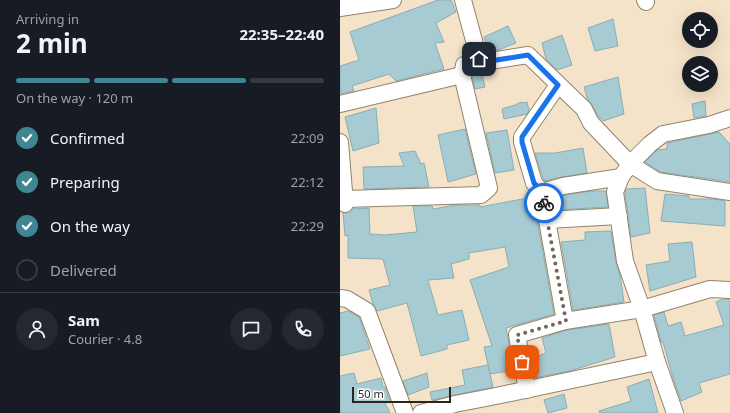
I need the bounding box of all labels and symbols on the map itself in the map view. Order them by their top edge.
pin [462,42,496,76]
courier [524,183,564,223]
pin [505,345,539,379]
scale bar [352,385,451,404]

